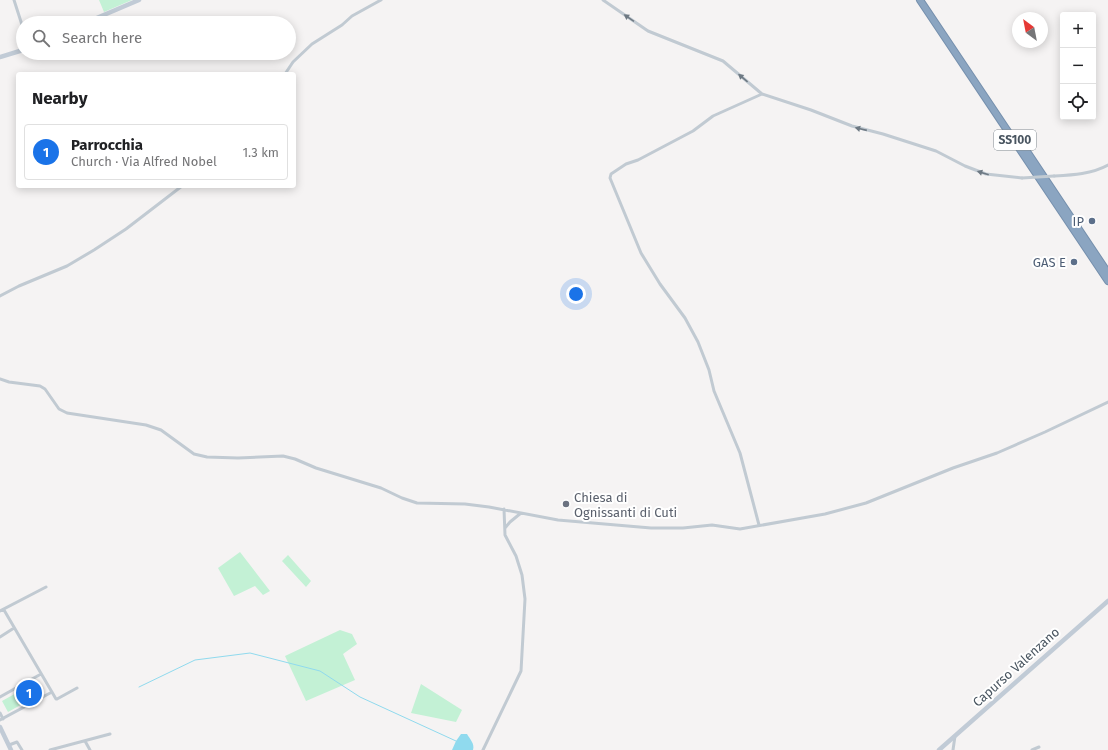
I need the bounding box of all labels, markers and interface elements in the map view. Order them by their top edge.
north arrow [1012,12,1048,48]
map controls [1060,12,1096,120]
button: + [1060,12,1096,48]
one-way arrow [624,14,634,22]
search box [16,16,296,60]
icon: search [30,27,52,49]
text: Search here [62,29,142,47]
button: − [1060,48,1096,84]
one-way arrow [738,74,749,83]
button: locate [1060,84,1096,120]
text: Nearby [32,88,87,109]
one-way arrow [855,125,868,131]
road number: SS100 [994,130,1036,150]
text: Parrocchia [71,136,143,154]
text: 1 [43,145,49,160]
text: 1.3 km [242,145,279,160]
text: Church · Via Alfred Nobel [71,154,217,169]
one-way arrow [977,170,989,176]
place label: IP [1073,214,1084,229]
marker: IP [1087,216,1097,226]
place label: GAS E [1033,255,1066,270]
marker: GAS E [1069,257,1079,267]
your location [566,284,586,304]
place label: Chiesa di Ognissanti di Cuti [574,490,677,520]
marker: Chiesa di Ognissanti di Cuti [561,499,571,509]
street label: Capurso Valenzano [970,624,1062,710]
pin: 1 [16,678,42,708]

